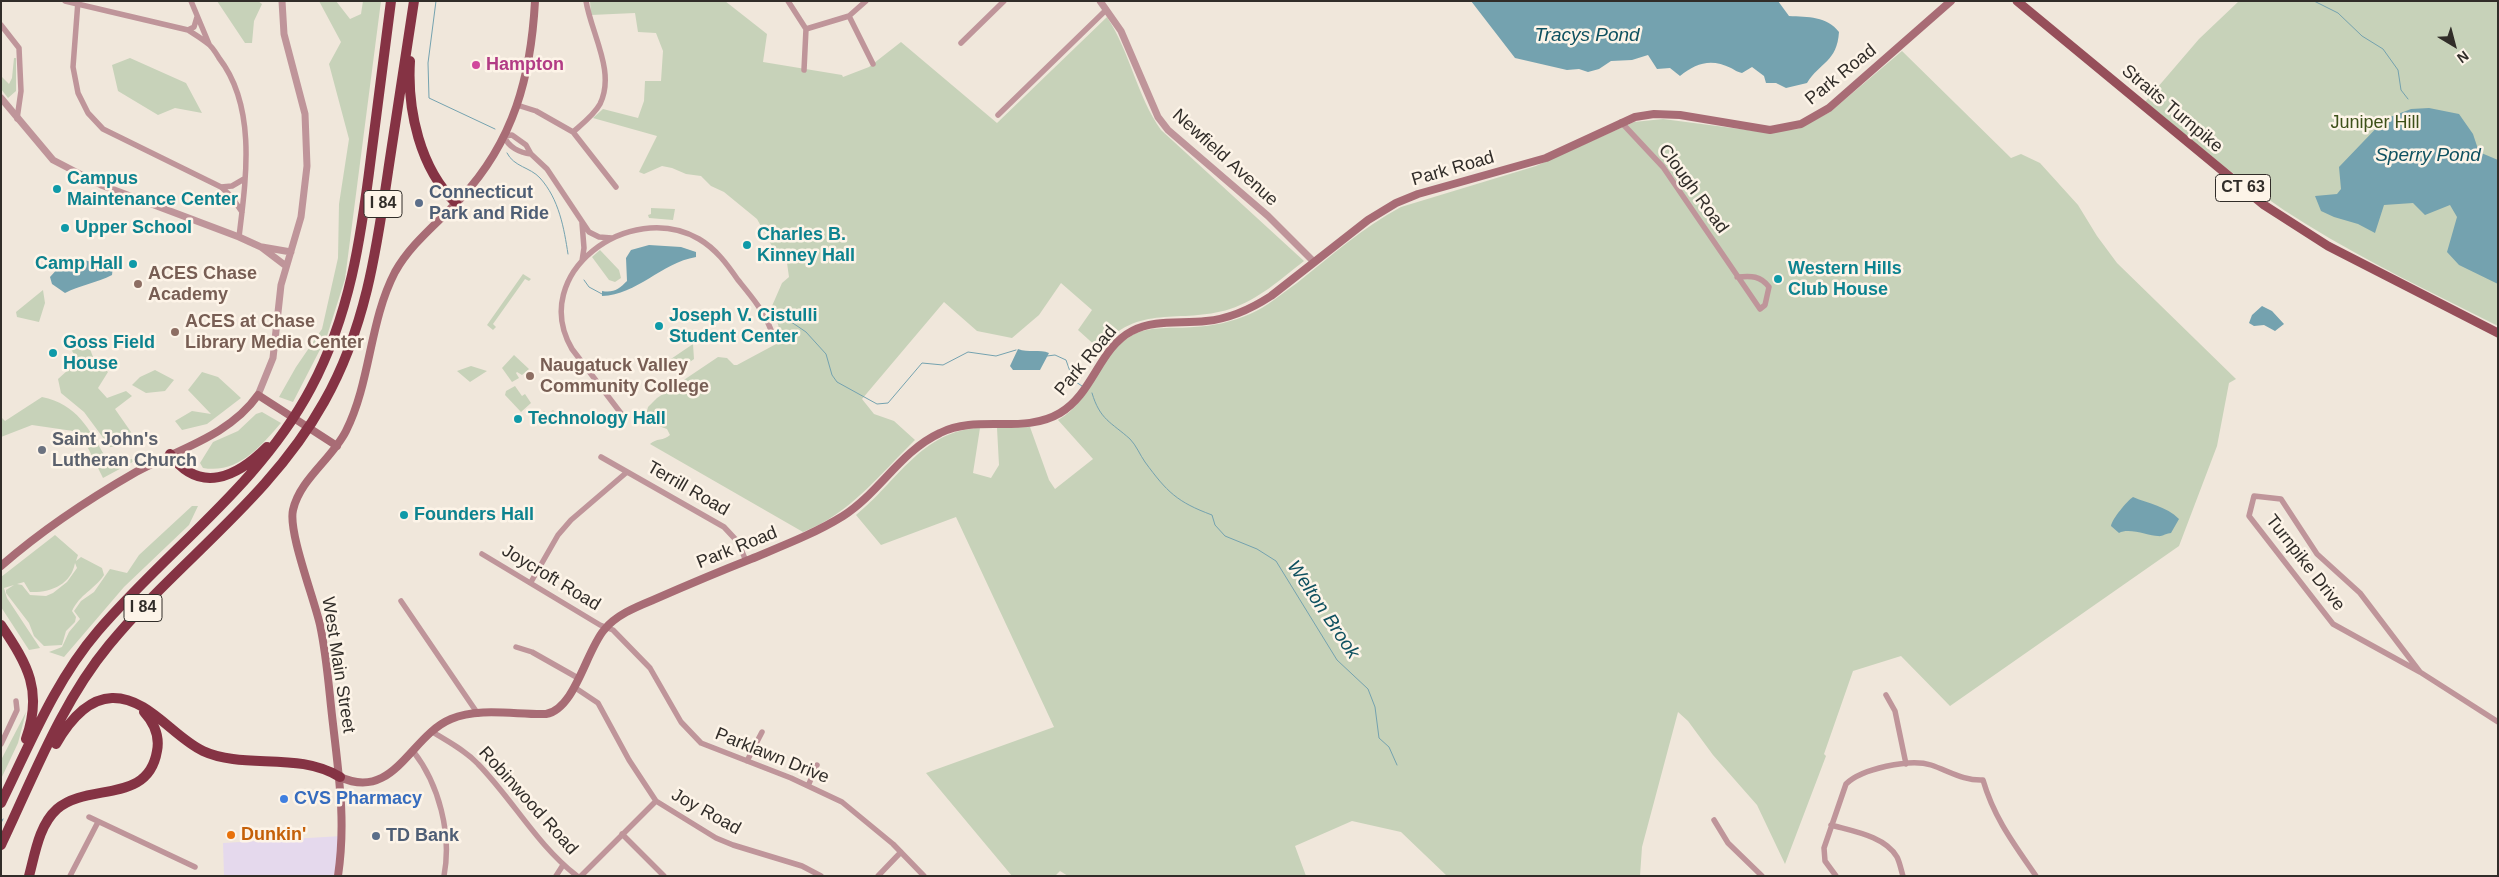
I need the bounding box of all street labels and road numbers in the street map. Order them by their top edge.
street label: Park Road [1801,40,1881,110]
street label: Straits Turnpike [2117,60,2227,158]
street label: Newfield Avenue [1168,105,1282,211]
street label: Clough Road [1653,140,1733,238]
street label: Park Road [1409,147,1497,191]
road number: CT 63 [2216,174,2270,202]
road number: I 84 [364,190,402,218]
street label: Park Road [1050,321,1122,401]
street label: Terrill Road [643,457,733,521]
street label: Turnpike Drive [2261,511,2349,615]
street label: Park Road [694,522,780,574]
street label: Joycroft Road [498,540,604,616]
road number: I 84 [124,594,162,622]
street label: West Main Street [317,595,359,735]
street label: Parklawn Drive [712,723,832,789]
street label: Robinwood Road [474,742,582,860]
street label: Joy Road [668,784,744,840]

